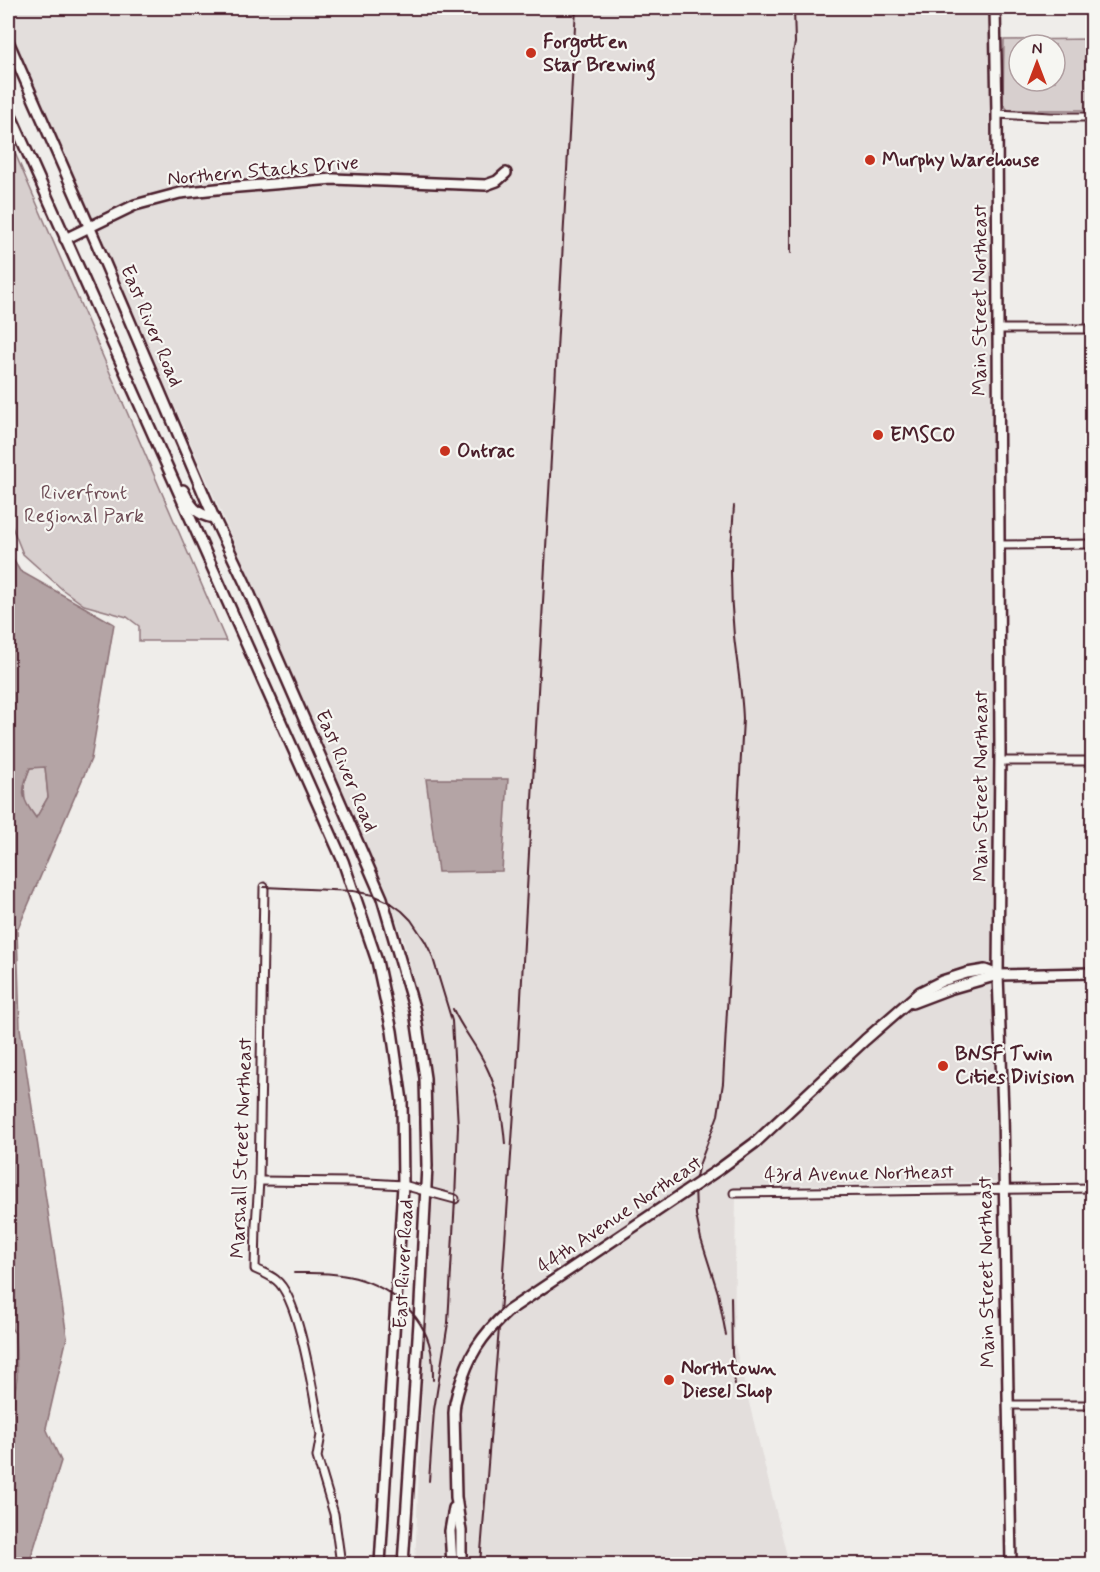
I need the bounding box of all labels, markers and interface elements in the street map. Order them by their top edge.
place label: Forgotten Star Brewing [543,29,656,81]
north arrow [1007,33,1067,93]
text: N [1032,39,1042,60]
marker: Forgotten Star Brewing [524,46,538,60]
place label: Murphy Warehouse [882,147,1040,174]
street label: Northern Stacks Drive [166,149,360,193]
marker: Murphy Warehouse [863,153,877,167]
street label: Main Street Northeast [967,204,994,396]
street label: East River Road [113,261,189,391]
place label: EMSCO [890,422,955,449]
marker: EMSCO [871,428,885,442]
place label: Ontrac [457,438,515,465]
marker: Ontrac [438,444,452,458]
park label: Riverfront Regional Park [24,480,144,532]
street label: Main Street Northeast [968,690,995,882]
street label: East River Road [308,706,384,836]
street label: Marshall Street Northeast [225,1037,259,1259]
place label: BNSF Twin Cities Division [955,1041,1075,1091]
marker: BNSF Twin Cities Division [936,1059,950,1073]
street label: 44th Avenue Northeast [532,1150,708,1280]
street label: 43rd Avenue Northeast [764,1159,954,1189]
street label: Main Street Northeast [972,1176,1002,1368]
street label: East River Road [387,1198,421,1330]
place label: Northtown Diesel Shop [681,1355,776,1405]
marker: Northtown Diesel Shop [662,1373,676,1387]

